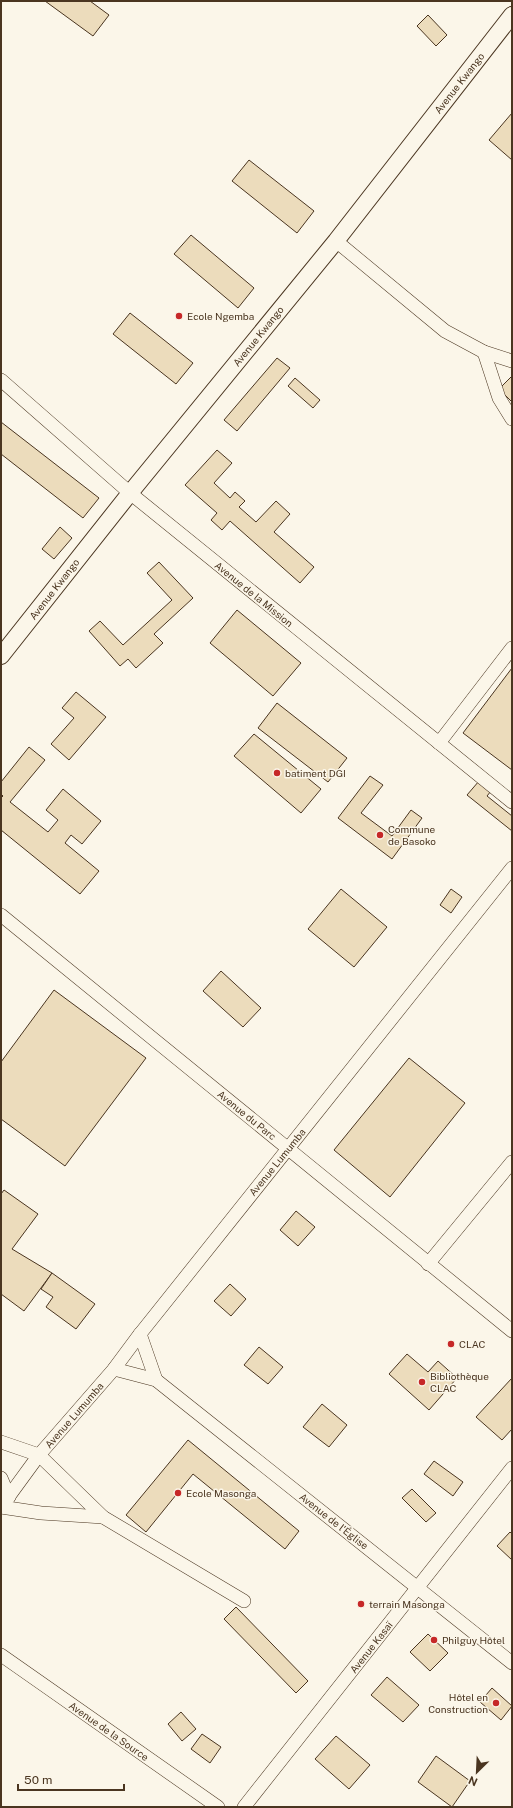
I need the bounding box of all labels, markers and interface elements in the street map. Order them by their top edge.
street label: Avenue Kwango [432,50,487,116]
street label: Avenue Kwango [230,303,286,368]
place label: Ecole Ngemba [187,310,254,322]
marker: Ecole Ngemba [174,311,184,321]
street label: Avenue Kwango [27,556,82,622]
street label: Avenue de la Mission [213,559,296,629]
place label: batiment DGI [285,767,346,779]
marker: batiment DGI [272,768,282,778]
place label: Commune de Basoko [388,823,436,847]
marker: Commune de Basoko [375,830,385,840]
street label: Avenue du Parc [215,1088,279,1142]
street label: Avenue Lumumba [246,1126,308,1198]
place label: CLAC [459,1338,486,1350]
marker: CLAC [446,1339,456,1349]
place label: Bibliothèque CLAC [430,1370,489,1394]
marker: Bibliothèque CLAC [417,1377,427,1387]
street label: Avenue Lumumba [42,1380,106,1450]
place label: Ecole Masonga [186,1487,256,1499]
marker: Ecole Masonga [173,1488,183,1498]
street label: Avenue de l'Église [297,1490,371,1552]
place label: terrain Masonga [369,1598,445,1610]
marker: terrain Masonga [356,1599,366,1609]
street label: Avenue Kasaï [347,1619,395,1675]
place label: Philguy Hôtel [442,1634,505,1646]
marker: Philguy Hôtel [429,1635,439,1645]
place label: Hôtel en Construction [428,1691,488,1715]
marker: Hôtel en Construction [491,1698,501,1708]
street label: Avenue de la Source [67,1699,151,1763]
north arrow [457,1752,497,1792]
scale bar [18,1766,124,1792]
text: 50 m [24,1773,52,1787]
text: N [467,1774,479,1788]

